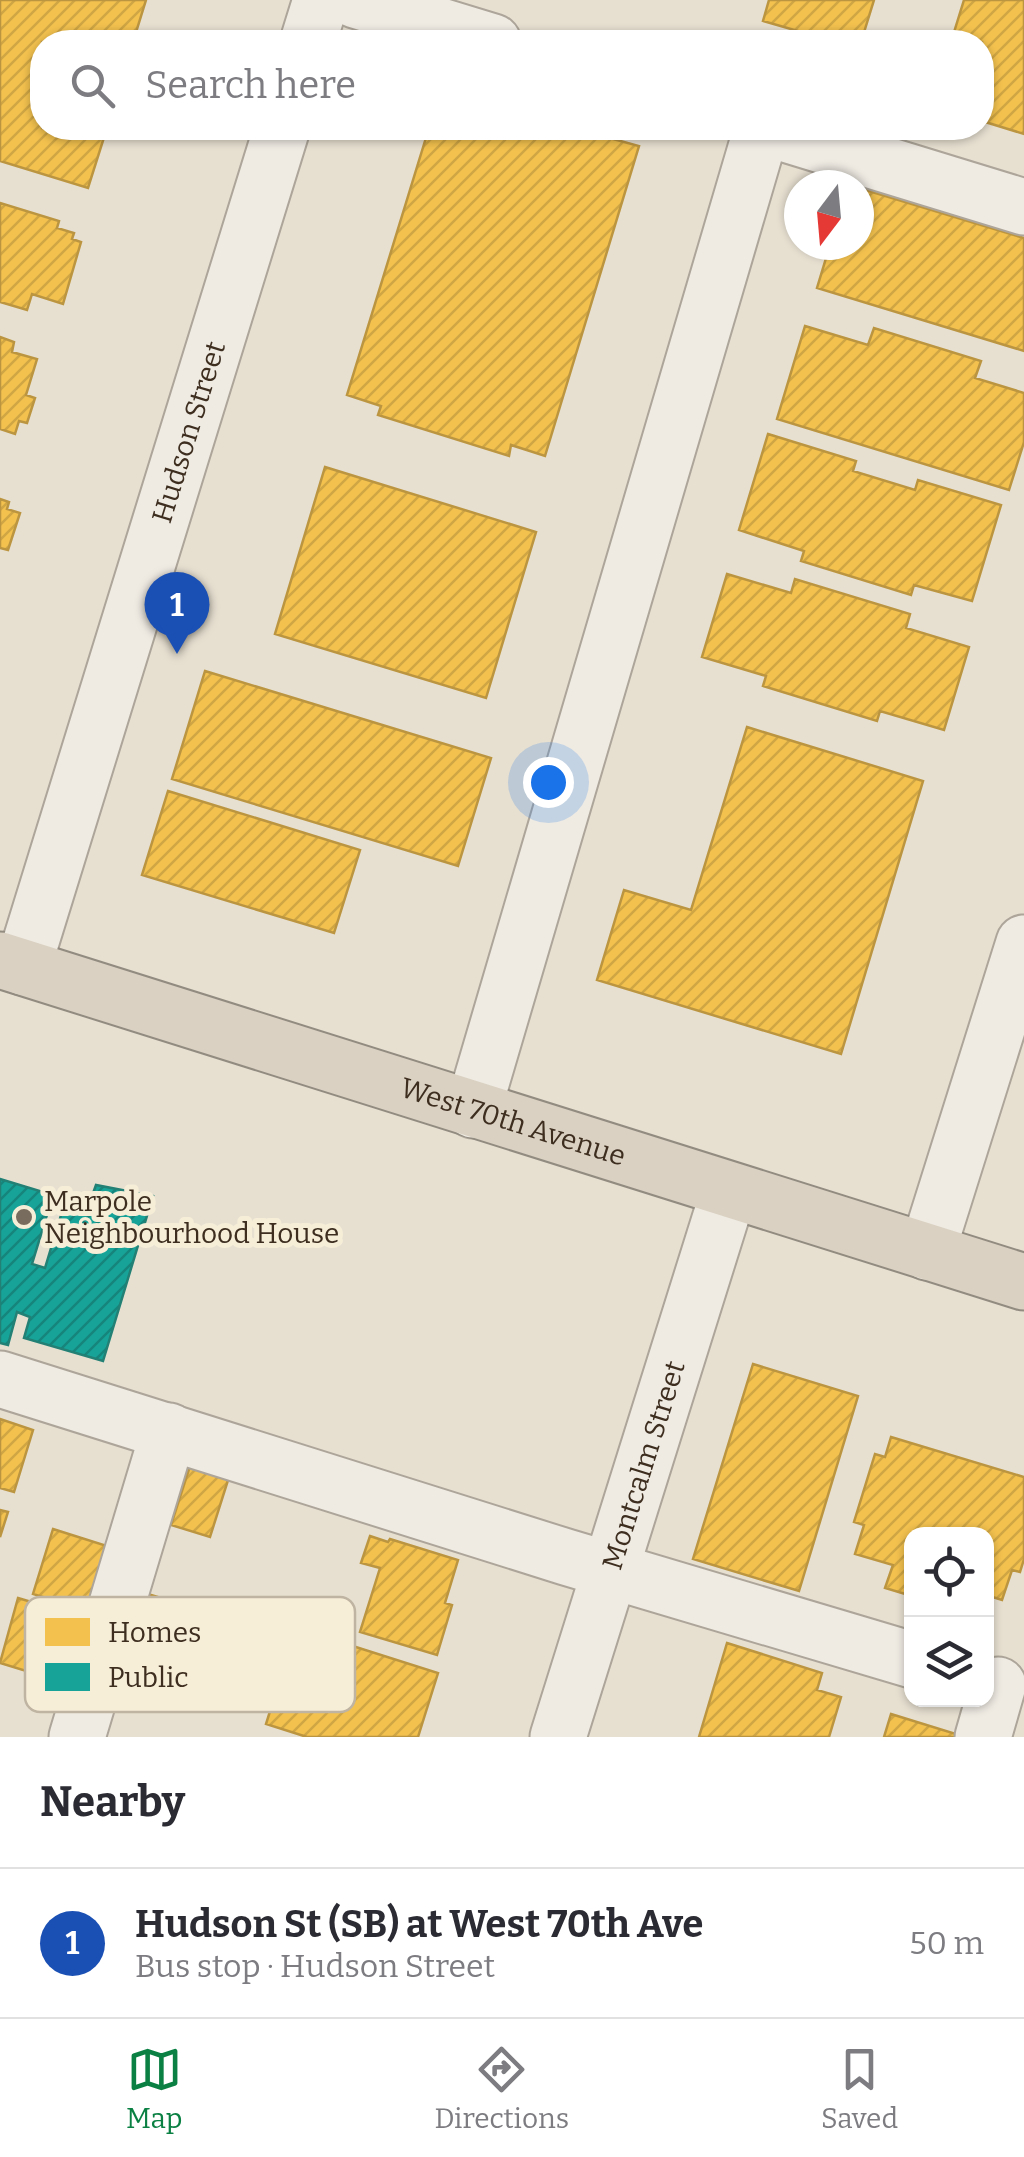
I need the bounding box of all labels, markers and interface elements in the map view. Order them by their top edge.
search box [30,30,994,140]
icon: search [65,58,120,113]
text: Search here [145,62,356,108]
north arrow [784,170,874,260]
street label: Hudson Street [145,337,232,527]
pin: 1 [144,572,210,654]
your location [523,757,574,808]
street label: West 70th Avenue [397,1071,630,1172]
place label: Marpole Neighbourhood House [44,1185,339,1250]
marker: Marpole Neighbourhood House [13,1206,35,1228]
street label: Montcalm Street [595,1357,691,1573]
map controls [904,1527,994,1707]
button: locate [904,1527,994,1617]
legend [25,1597,355,1712]
text: Homes [108,1616,201,1649]
button: layers [904,1617,994,1707]
text: Public [108,1661,189,1694]
text: Nearby [40,1777,185,1827]
text: Hudson St (SB) at West 70th Ave [135,1901,703,1947]
text: 1 [66,1924,79,1962]
text: 50 m [909,1924,984,1962]
text: Bus stop · Hudson Street [135,1947,495,1985]
tab: Map [126,2042,182,2135]
tab: Directions [434,2042,569,2135]
tab: Saved [821,2042,898,2135]

